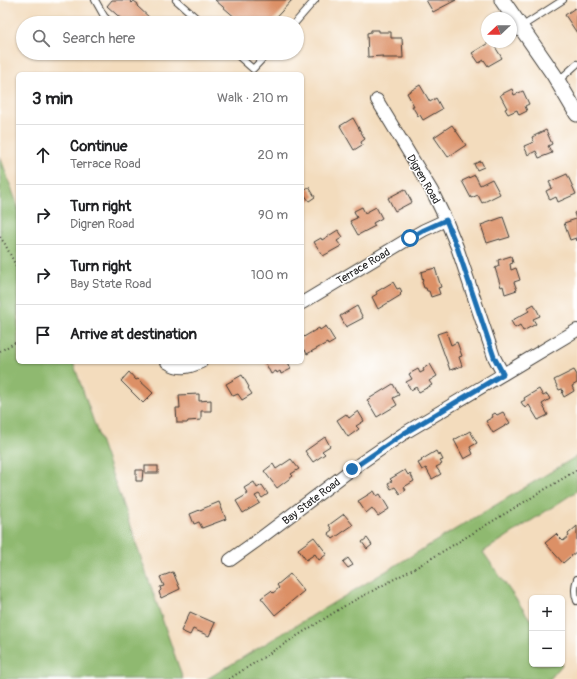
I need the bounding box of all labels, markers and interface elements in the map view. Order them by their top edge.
north arrow [481,12,517,48]
search box [16,16,304,60]
icon: search [30,27,52,49]
text: Search here [62,29,135,48]
text: 3 min [32,88,73,109]
text: Walk · 210 m [217,90,288,106]
text: Continue [70,137,128,156]
icon: ahead [32,144,54,166]
text: 20 m [257,147,288,163]
street label: Digren Road [404,152,443,206]
text: Terrace Road [70,156,141,172]
text: Turn right [70,197,131,216]
icon: right [32,204,54,226]
text: 90 m [258,207,288,223]
text: Digren Road [70,216,135,232]
route start [401,229,419,247]
street label: Terrace Road [334,245,392,287]
text: Turn right [70,257,131,276]
icon: right [32,264,54,286]
text: 100 m [251,267,288,283]
text: Bay State Road [70,276,152,292]
icon: arrive [32,324,54,346]
text: Arrive at destination [70,325,197,344]
route end [343,460,361,478]
street label: Bay State Road [280,475,343,527]
map controls [529,595,565,667]
button: + [529,595,565,631]
button: − [529,631,565,667]

